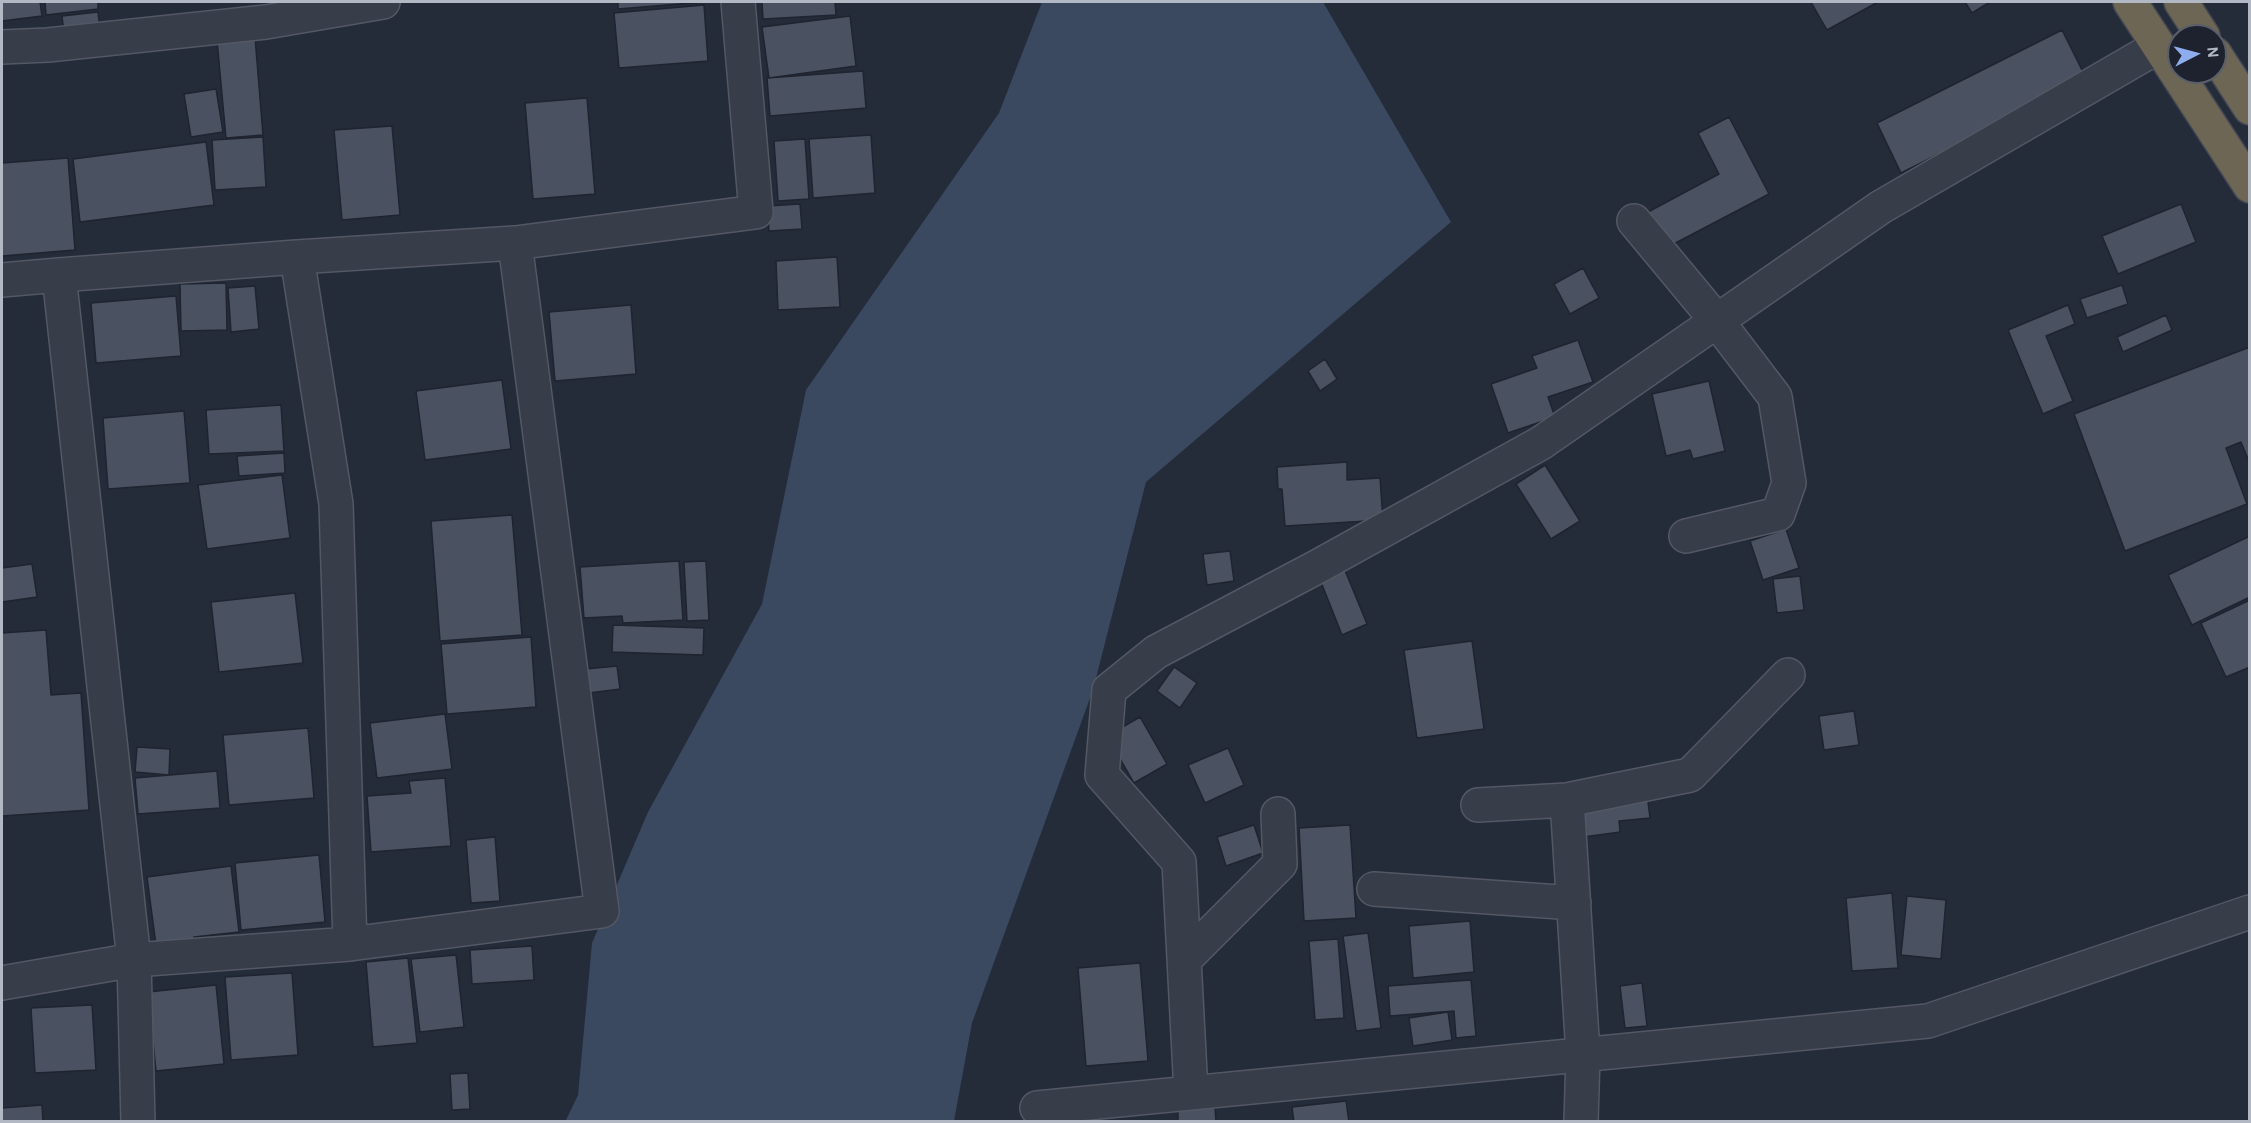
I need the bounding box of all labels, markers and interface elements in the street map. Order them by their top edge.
north arrow [2167,24,2227,84]
text: N [2204,46,2221,59]

